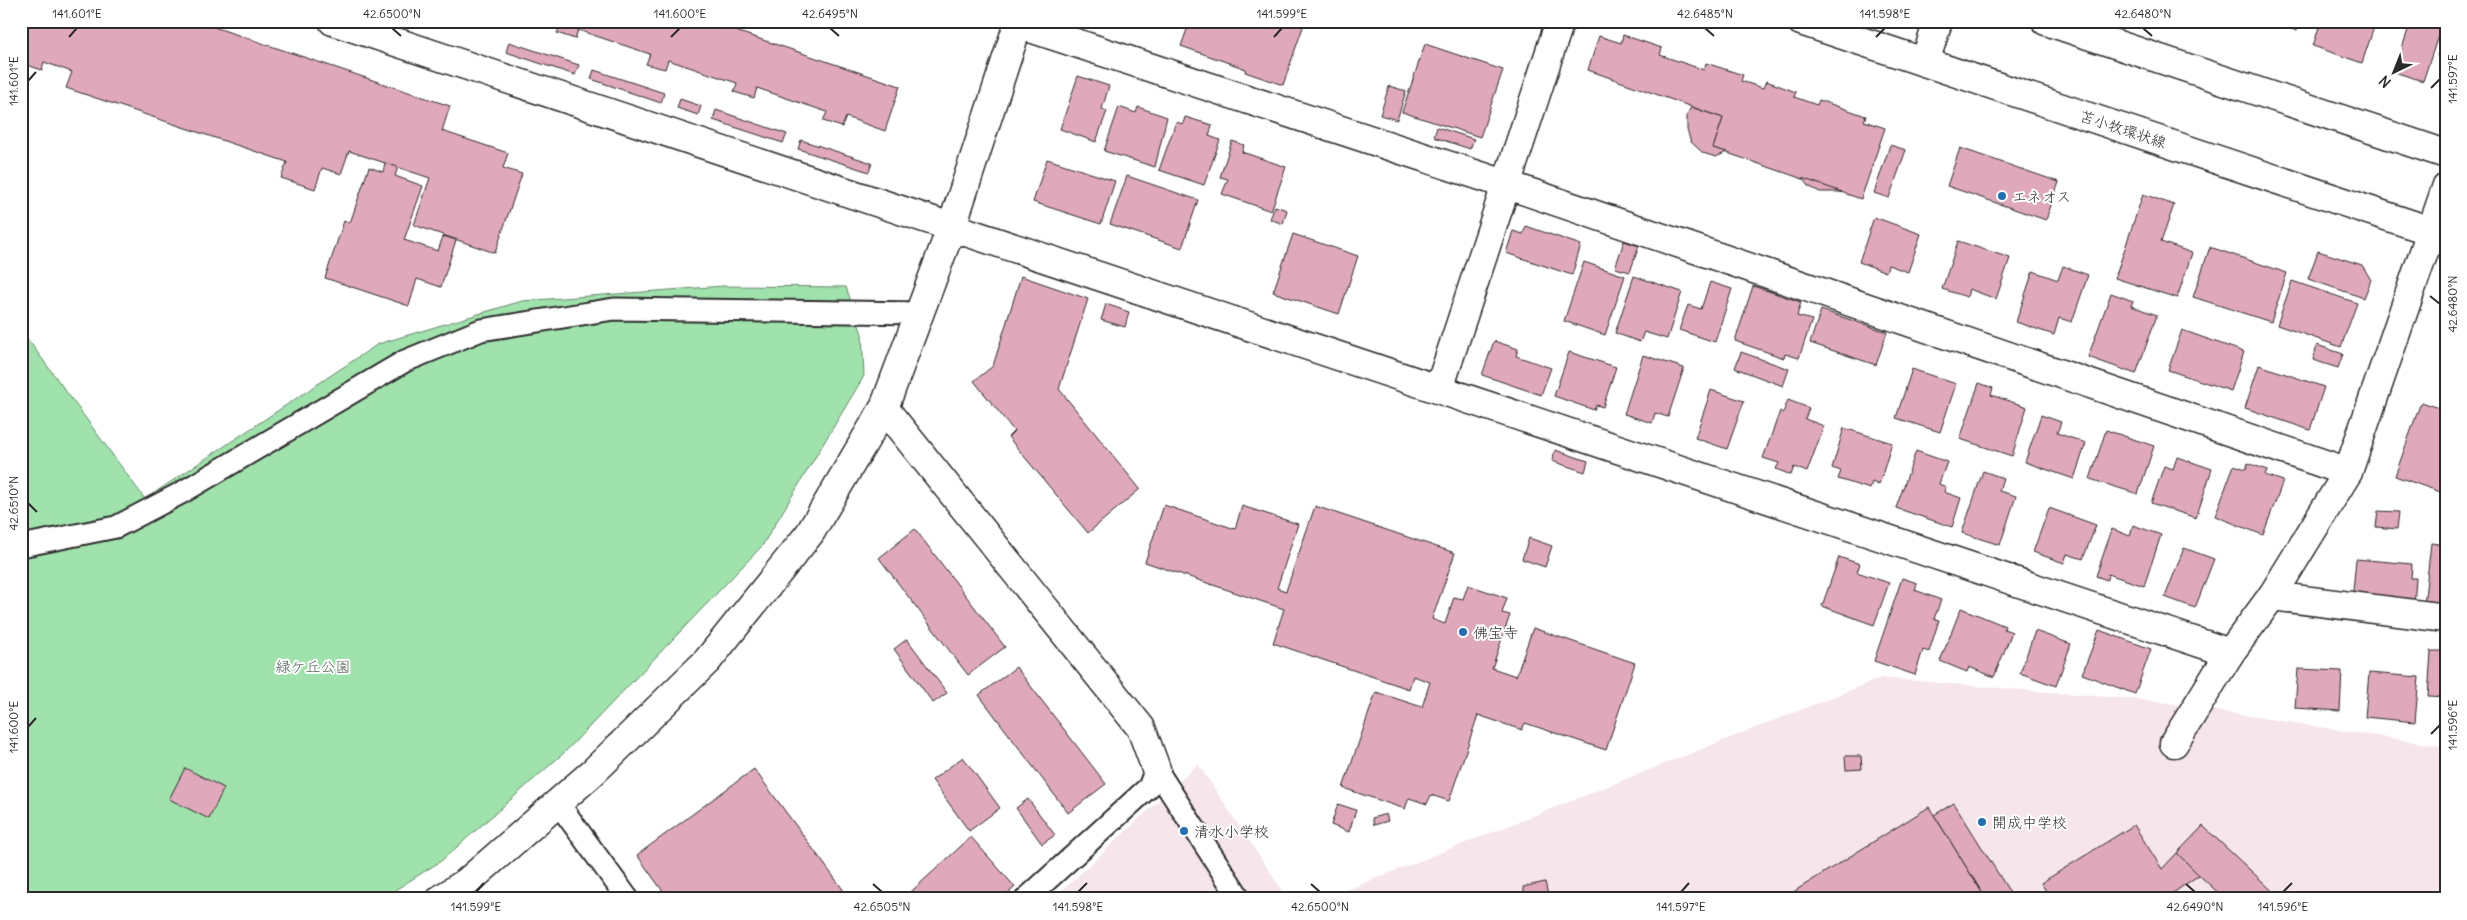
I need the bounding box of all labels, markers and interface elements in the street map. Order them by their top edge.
text: 141.601°E [52,6,102,21]
text: 42.6500°N [363,6,421,21]
text: 141.600°E [654,6,706,21]
text: 42.6495°N [802,6,858,21]
text: 141.599°E [1257,6,1307,21]
text: 42.6485°N [1677,6,1733,21]
text: 141.598°E [1860,6,1910,21]
text: 42.6480°N [2115,6,2171,21]
north arrow [2370,48,2420,98]
text: 141.597°E [2445,54,2460,104]
text: 141.601°E [6,56,21,106]
text: N [2375,72,2395,91]
street label: 苫小牧環状線 [2077,106,2169,152]
place label: エネオス [2012,187,2071,206]
marker: エネオス [1996,190,2008,202]
text: 42.6480°N [2445,276,2460,332]
text: 42.6510°N [6,476,21,530]
place label: 佛宝寺 [1473,623,1518,642]
marker: 佛宝寺 [1457,626,1469,638]
park label: 緑ケ丘公園 [275,657,351,676]
text: 141.596°E [2445,700,2460,750]
text: 141.600°E [6,701,21,753]
place label: 開成中学校 [1992,813,2067,832]
marker: 開成中学校 [1976,816,1988,828]
place label: 清水小学校 [1194,822,1269,841]
marker: 清水小学校 [1178,825,1190,837]
text: 141.599°E [451,899,501,914]
text: 42.6505°N [854,899,910,914]
text: 141.598°E [1053,899,1103,914]
text: 42.6500°N [1291,899,1349,914]
text: 141.597°E [1656,899,1706,914]
text: 42.6490°N [2167,899,2223,914]
text: 141.596°E [2258,899,2308,914]

